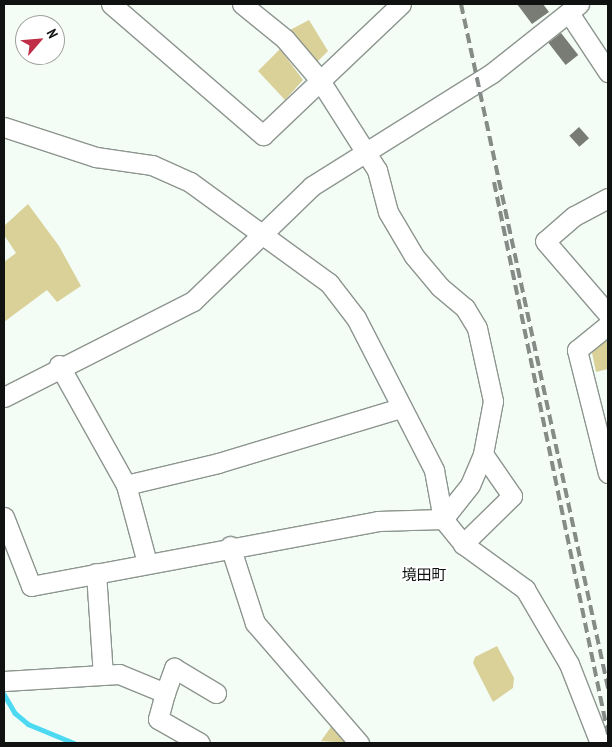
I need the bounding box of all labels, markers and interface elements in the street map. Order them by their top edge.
north arrow [15,15,65,65]
text: N [43,26,62,41]
district label: 境田町 [402,566,446,584]

